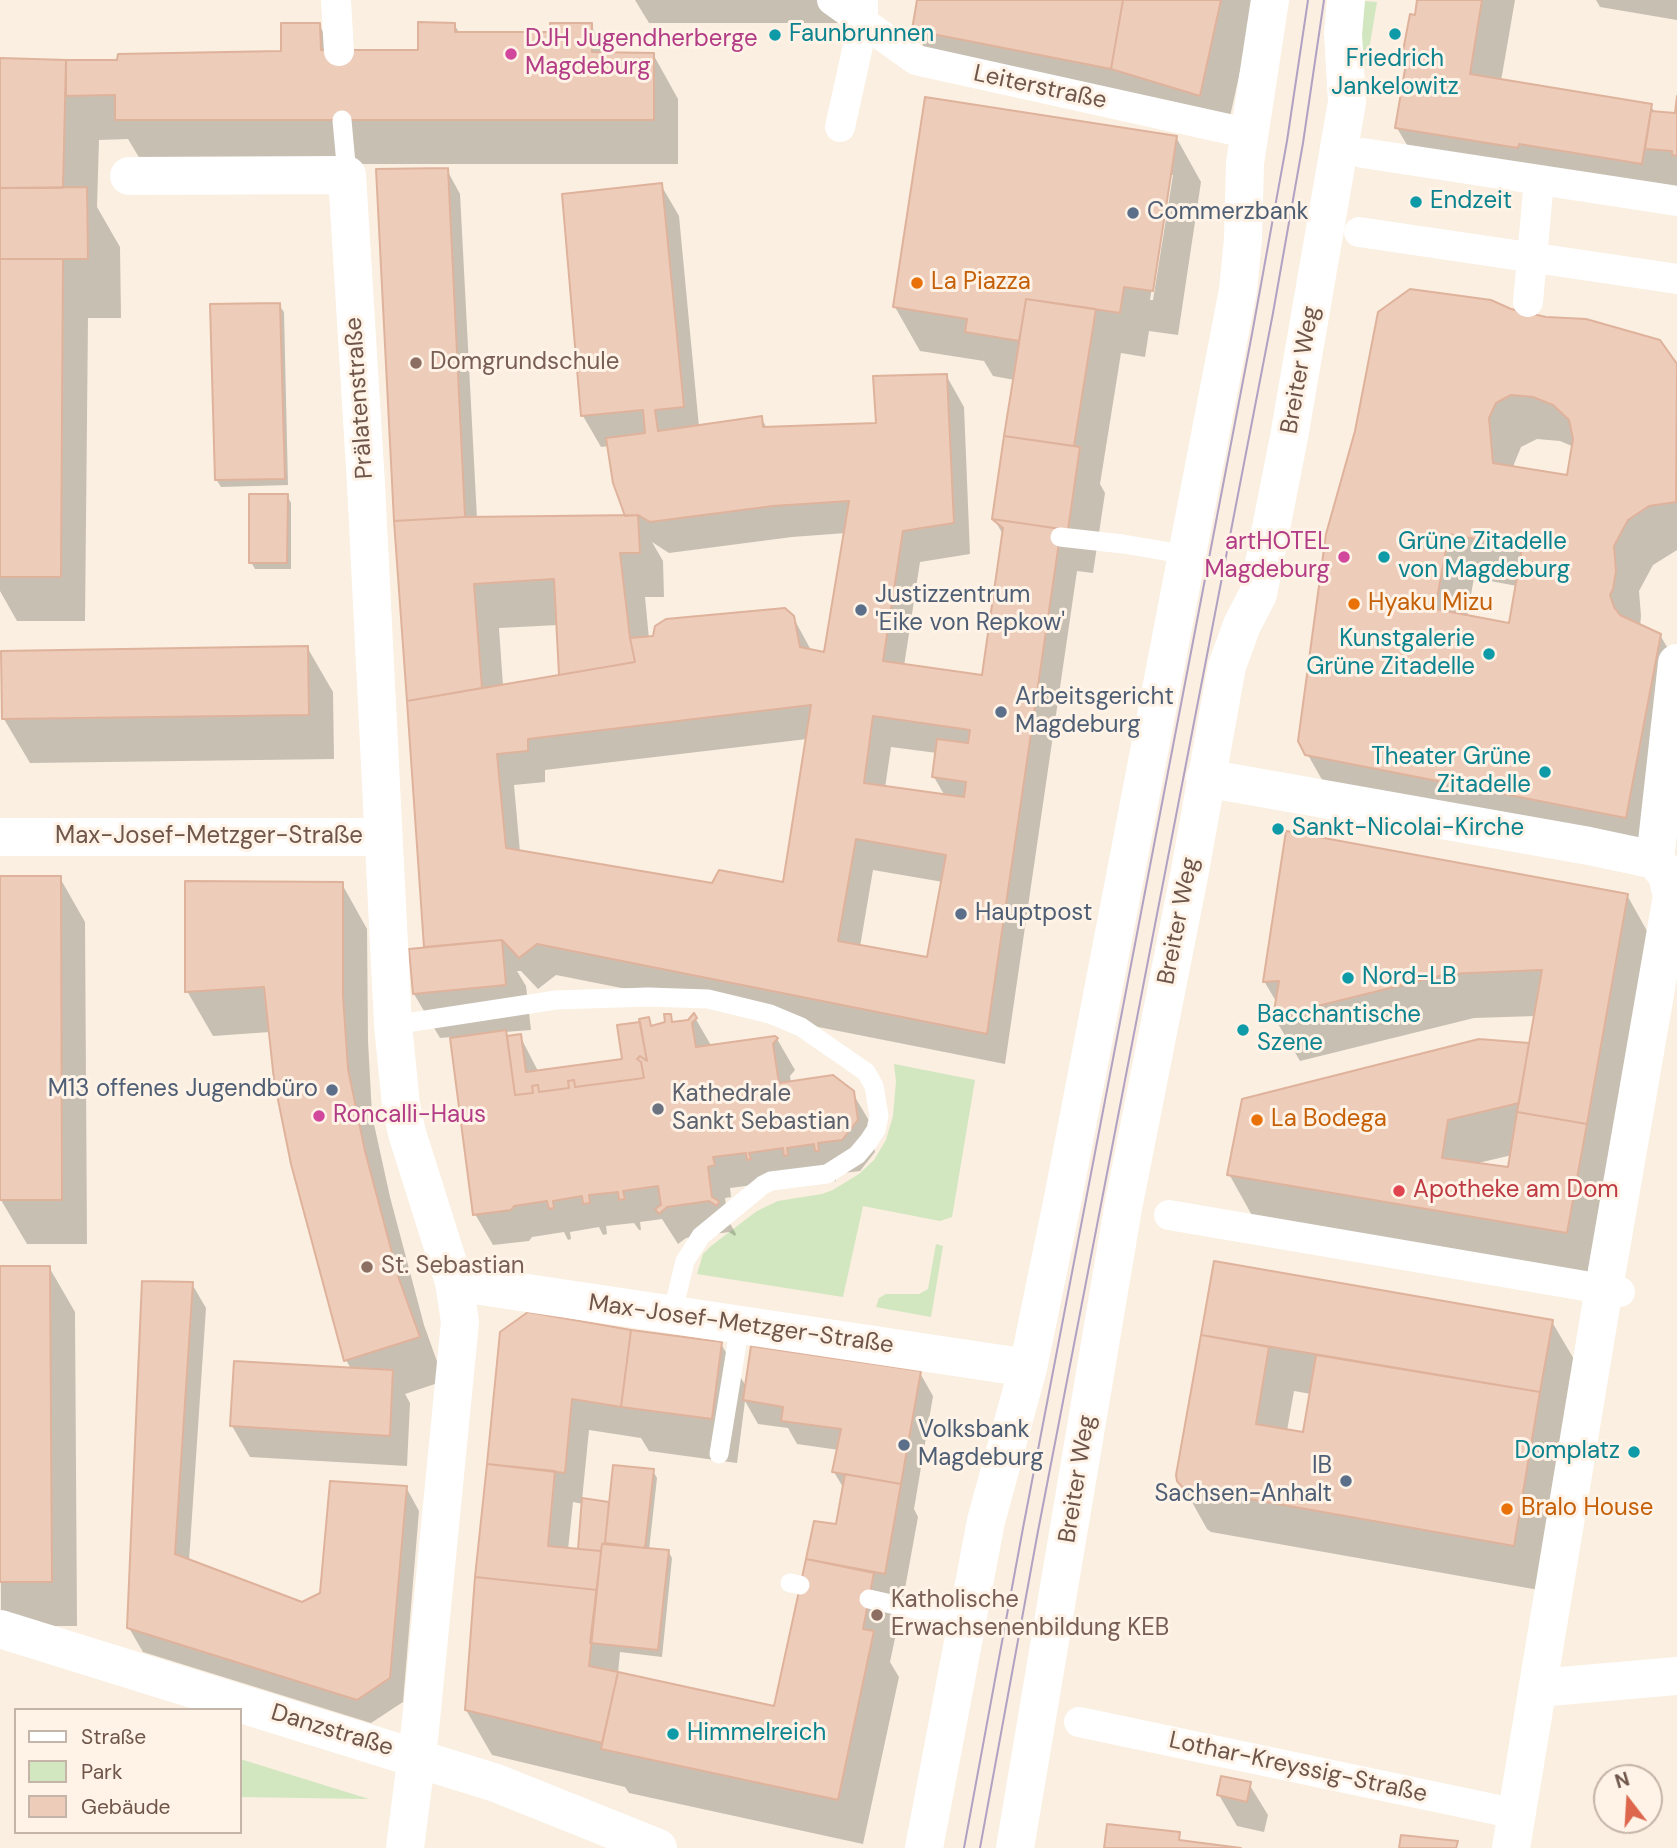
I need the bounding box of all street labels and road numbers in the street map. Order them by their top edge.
street label: Leiterstraße [971,60,1109,116]
street label: Breiter Weg [1276,304,1326,436]
street label: Prälatenstraße [340,316,380,480]
street label: Max-Josef-Metzger-Straße [55,823,363,851]
street label: Breiter Weg [1153,855,1205,987]
street label: Max-Josef-Metzger-Straße [587,1289,895,1361]
street label: Breiter Weg [1054,1413,1102,1545]
street label: Danzstraße [267,1699,397,1763]
street label: Lothar-Kreyssig-Straße [1166,1727,1430,1809]

